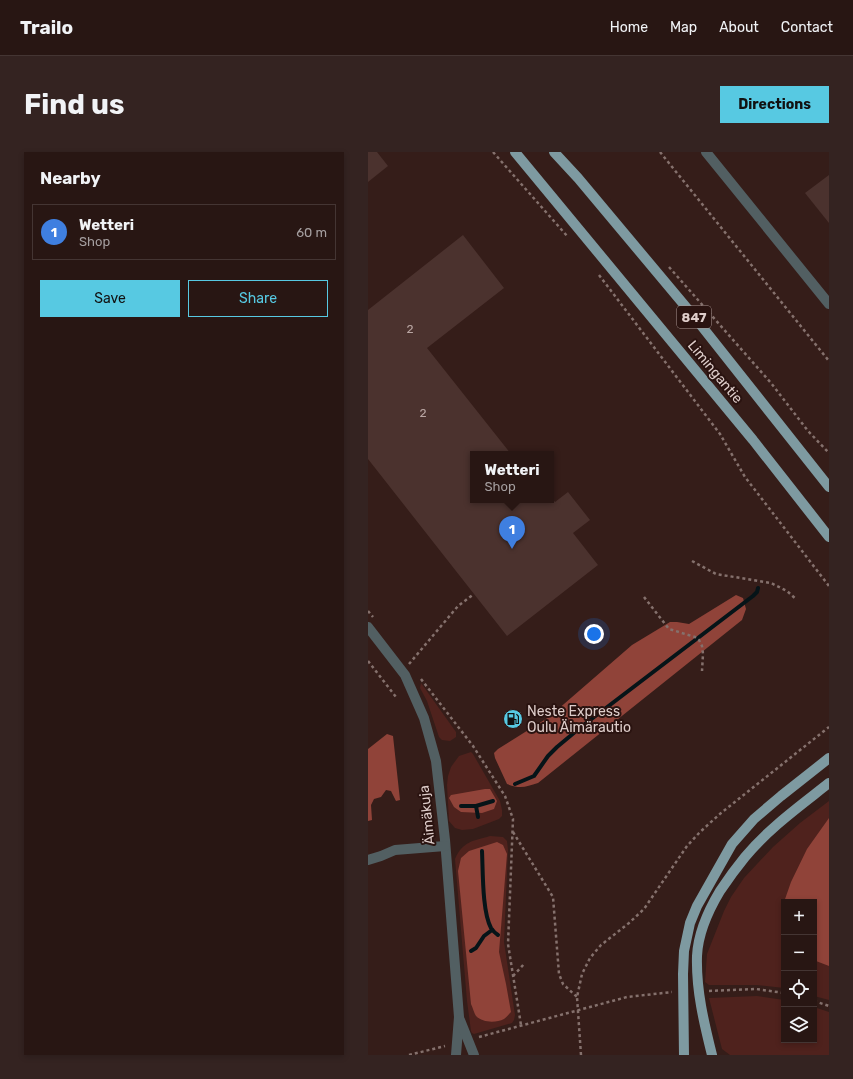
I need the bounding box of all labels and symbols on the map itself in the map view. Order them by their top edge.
road number: 847 [677,306,711,328]
house number: 2 [406,322,414,336]
street label: Limingantie [684,337,746,407]
house number: 2 [419,406,427,420]
pin: 1 [499,516,525,549]
your location [584,624,604,644]
place label: Neste Express Oulu Äimärautio [527,703,631,736]
fuel station icon: Neste Express Oulu Äimärautio [502,708,524,730]
street label: Äimäkuja [415,784,439,846]

